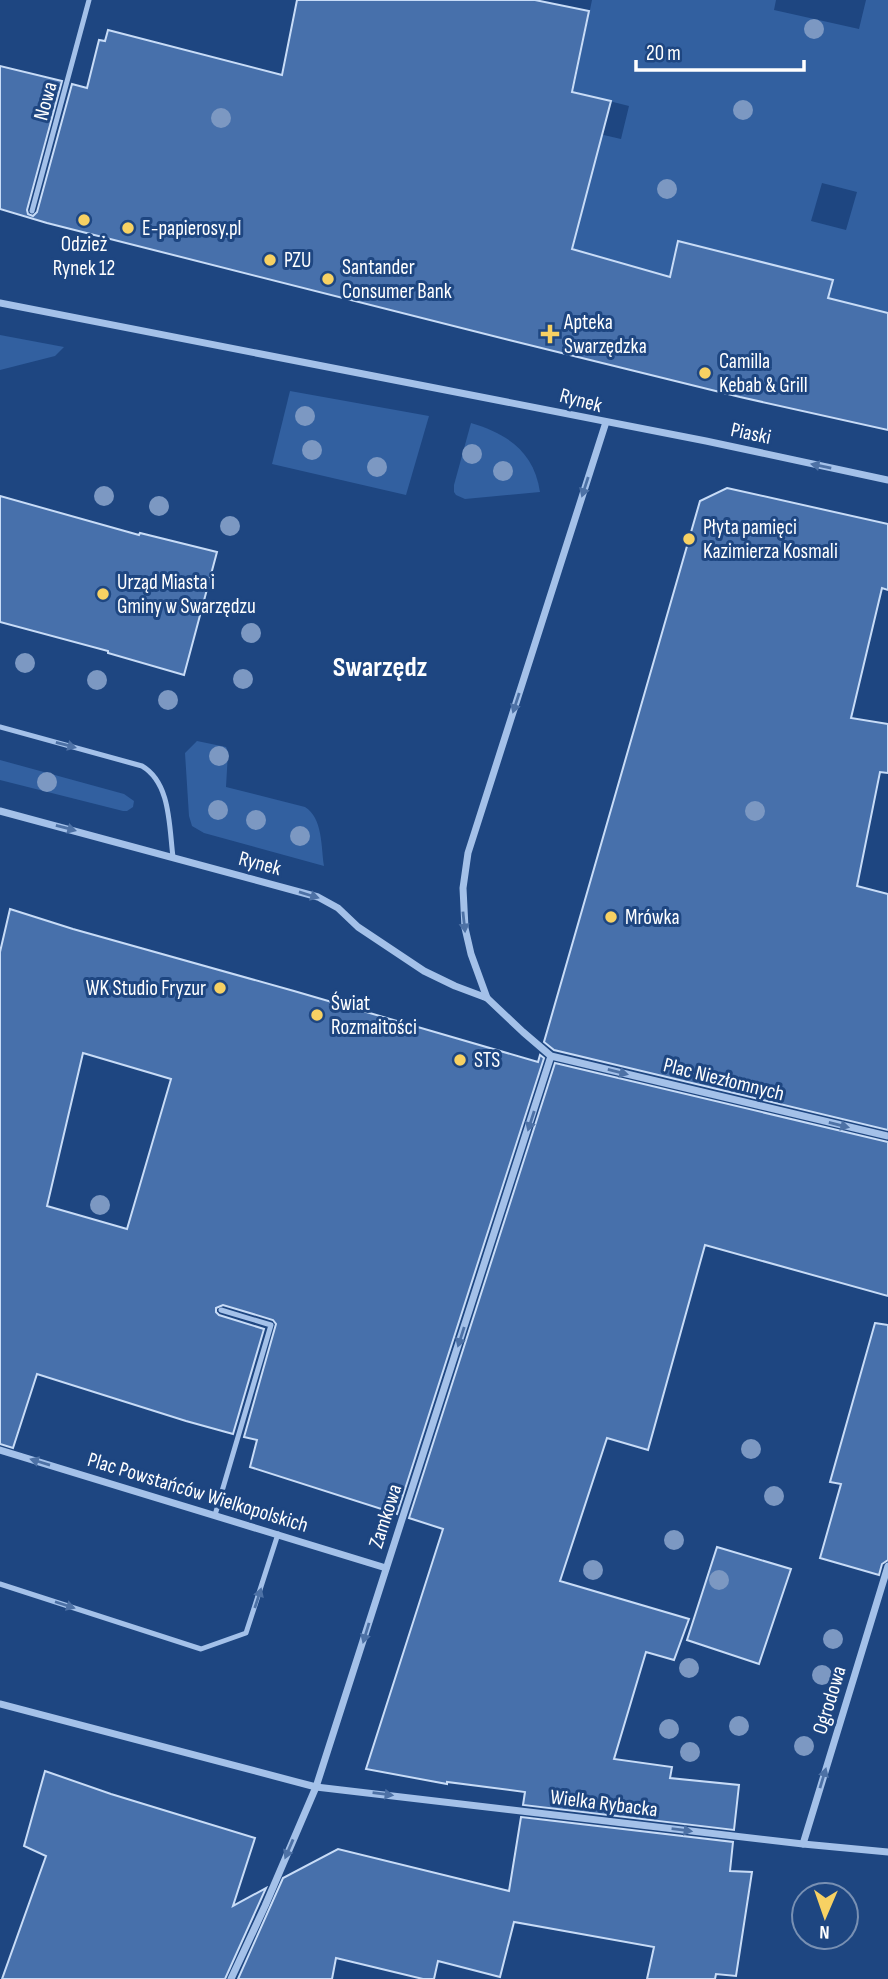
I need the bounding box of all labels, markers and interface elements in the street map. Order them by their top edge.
scale bar [636,28,804,72]
text: 20 m [646,41,681,66]
street label: Nowa [28,79,63,123]
marker: Odzież Rynek 12 [76,212,92,228]
place label: E-papierosy.pl [142,216,242,241]
marker: E-papierosy.pl [120,220,136,236]
place label: Odzież Rynek 12 [53,232,115,281]
place label: PZU [284,248,311,273]
marker: PZU [262,252,278,268]
place label: Santander Consumer Bank [342,255,452,304]
marker: Santander Consumer Bank [320,271,336,287]
place label: Apteka Swarzędzka [563,310,647,359]
marker: Apteka Swarzędzka [542,326,558,342]
place label: Camilla Kebab & Grill [719,349,808,398]
marker: Camilla Kebab & Grill [697,365,713,381]
street label: Rynek [557,383,605,418]
street label: Piaski [729,417,773,450]
one-way arrow [810,460,832,471]
one-way arrow [580,476,590,497]
place label: Płyta pamięci Kazimierza Kosmali [703,515,838,564]
marker: Płyta pamięci Kazimierza Kosmali [681,531,697,547]
place label: Urząd Miasta i Gminy w Swarzędzu [117,570,256,619]
marker: Urząd Miasta i Gminy w Swarzędzu [95,586,111,602]
district label: Swarzędz [333,651,428,684]
one-way arrow [510,693,521,714]
one-way arrow [55,740,77,751]
one-way arrow [56,824,77,834]
street label: Rynek [236,846,284,881]
one-way arrow [299,890,320,900]
place label: Mrówka [625,905,680,930]
marker: Mrówka [603,909,619,925]
one-way arrow [459,912,470,934]
place label: WK Studio Fryzur [86,976,206,1001]
marker: WK Studio Fryzur [212,980,228,996]
place label: Świat Rozmaitości [331,991,417,1040]
marker: Świat Rozmaitości [309,1007,325,1023]
place label: STS [474,1048,500,1073]
marker: STS [452,1052,468,1068]
street label: Plac Niezłomnych [661,1052,787,1107]
one-way arrow [607,1066,629,1077]
one-way arrow [525,1110,536,1131]
one-way arrow [828,1120,850,1131]
one-way arrow [455,1327,466,1348]
street label: Plac Powstańców Wielkopolskich [85,1447,311,1538]
one-way arrow [29,1456,50,1466]
street label: Zamkowa [363,1481,408,1551]
one-way arrow [253,1587,263,1608]
one-way arrow [55,1600,76,1611]
one-way arrow [360,1622,371,1643]
street label: Ogrodowa [807,1663,852,1737]
one-way arrow [818,1768,828,1789]
street label: Wielka Rybacka [549,1784,659,1822]
one-way arrow [373,1789,395,1800]
one-way arrow [671,1824,693,1835]
one-way arrow [283,1839,294,1860]
north arrow [790,1881,860,1951]
text: N [819,1920,830,1943]

